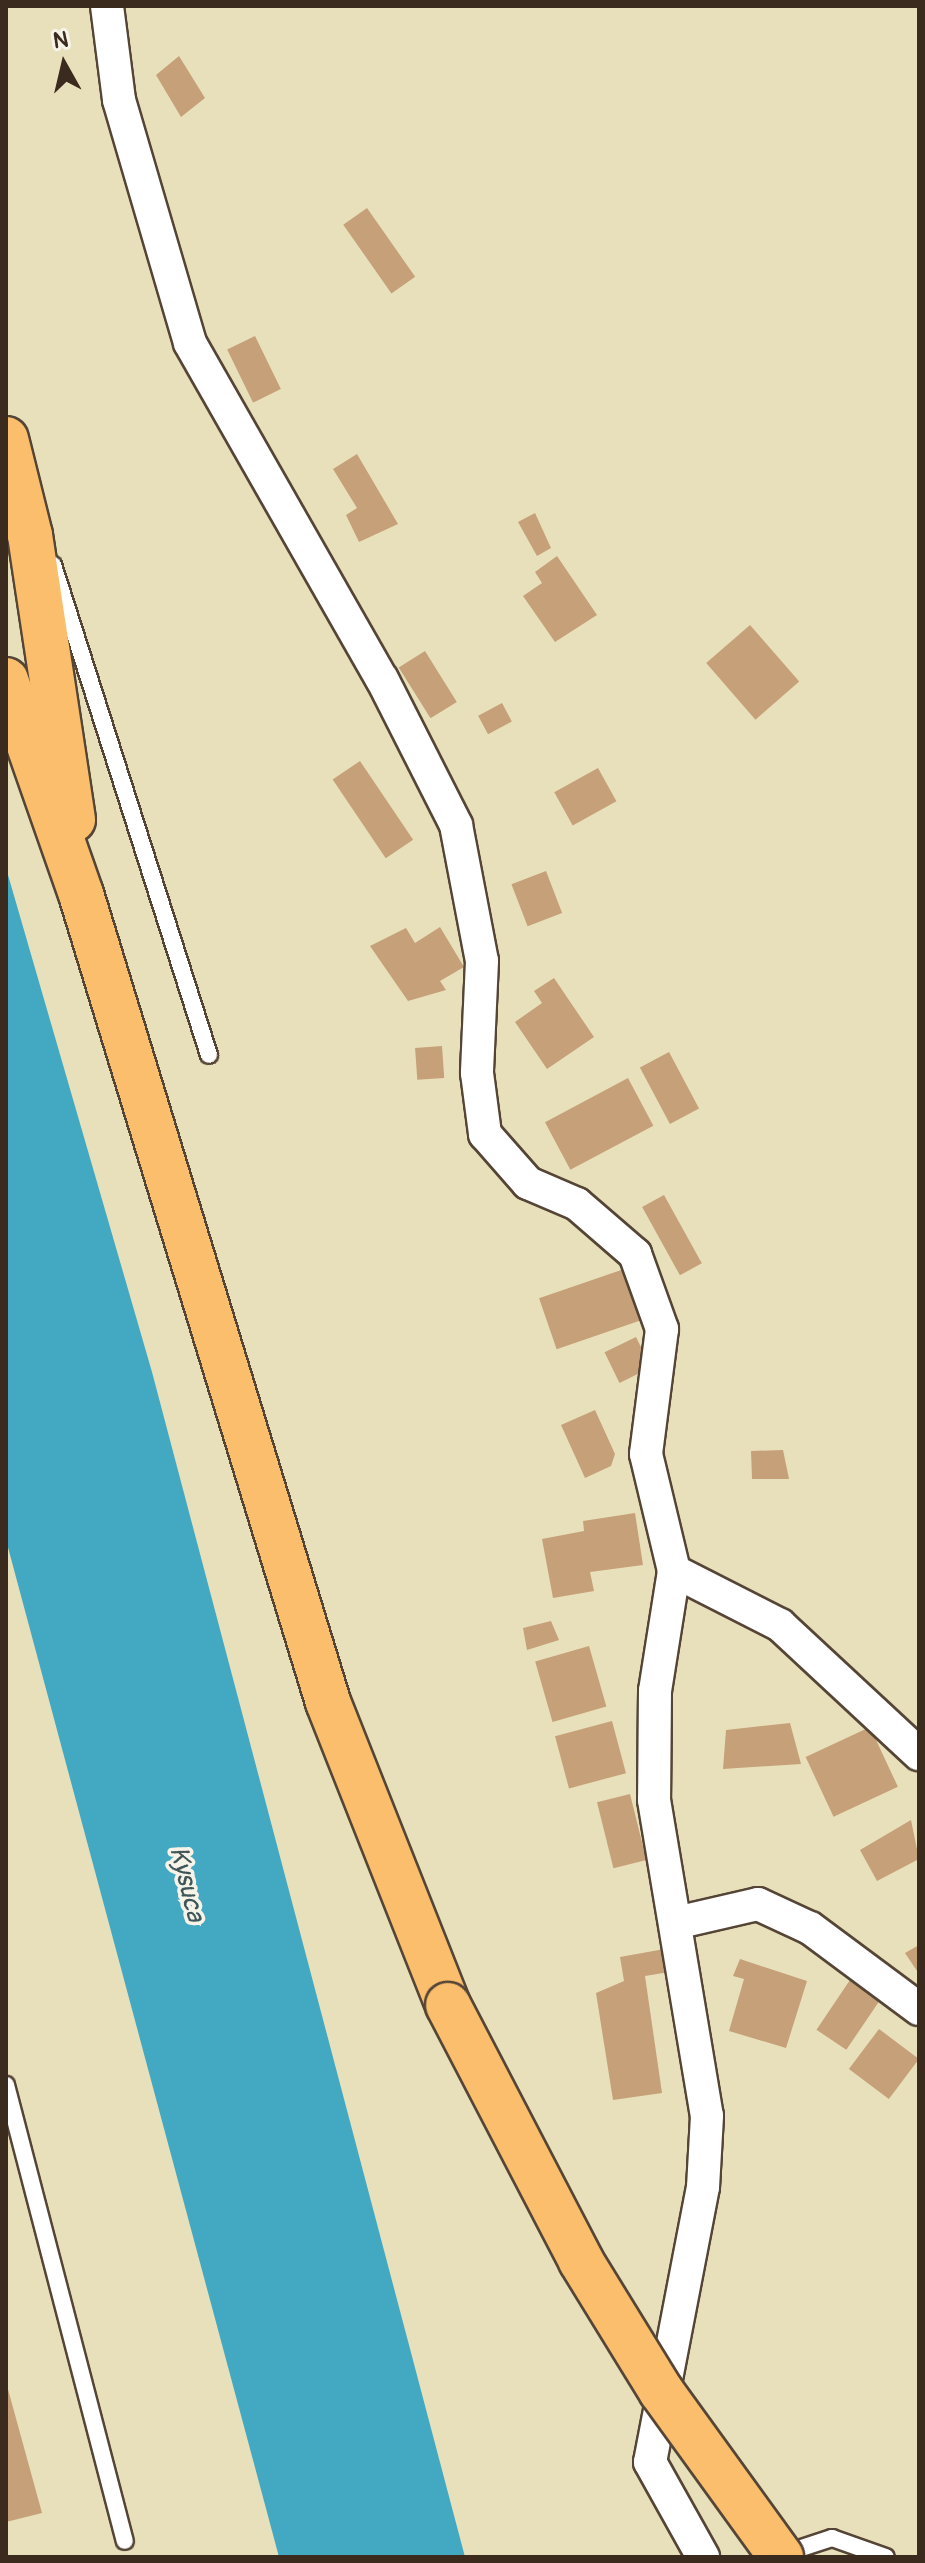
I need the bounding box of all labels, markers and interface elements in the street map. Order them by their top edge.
north arrow [24,24,104,104]
text: N [51,25,70,55]
water label: Kysuca [162,1843,210,1925]

